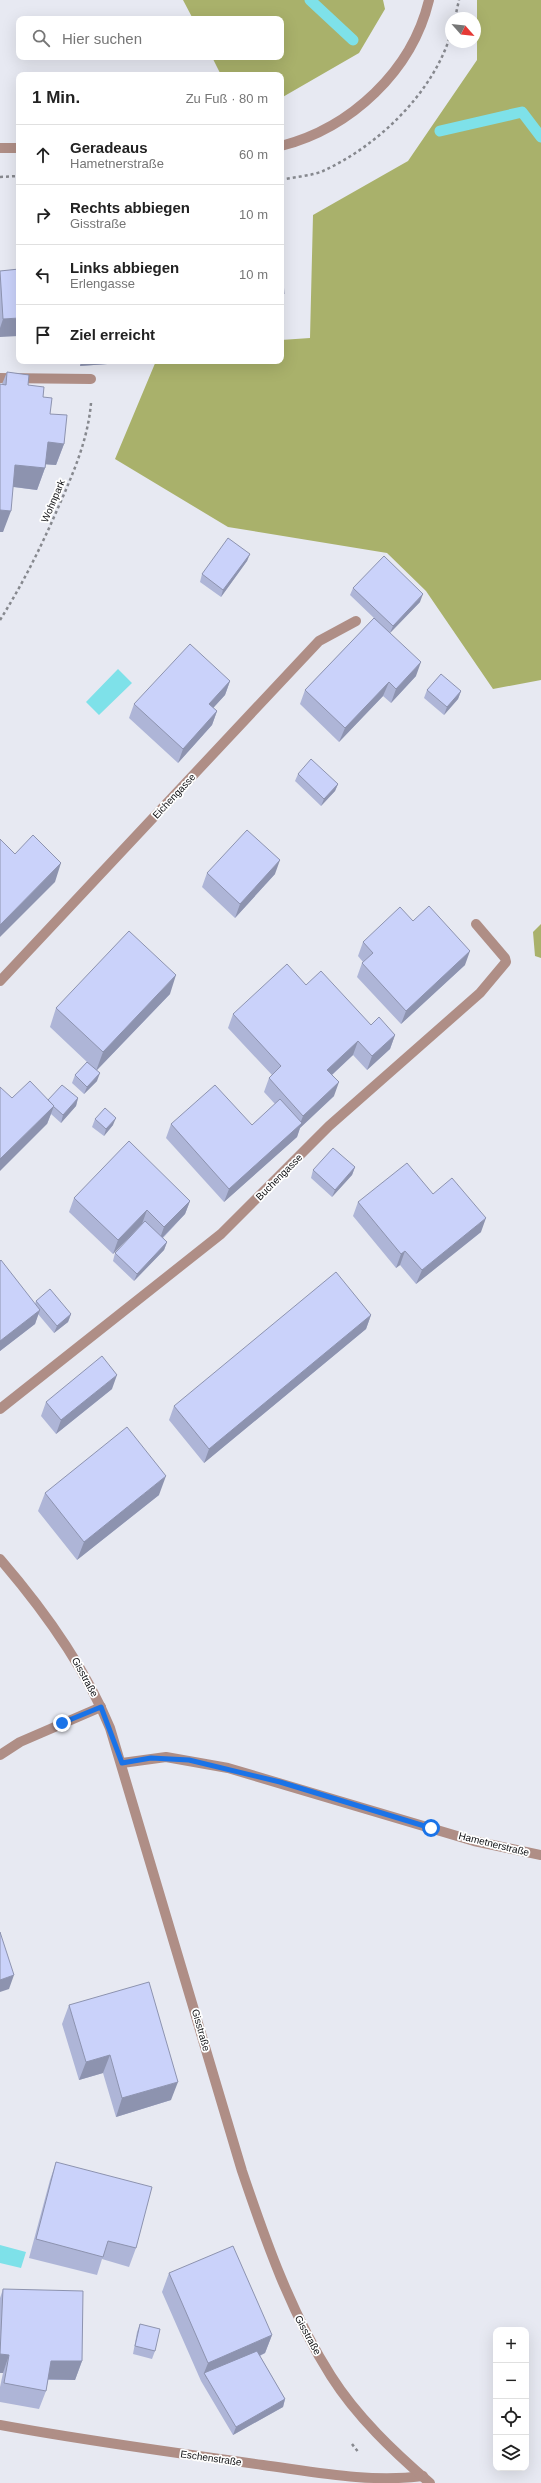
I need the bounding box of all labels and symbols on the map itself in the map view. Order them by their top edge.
north arrow [445,12,481,48]
street label: Wohnpark [39,477,67,524]
street label: Eichengasse [150,771,198,821]
street label: Buchengasse [254,1151,305,1202]
street label: Gisstraße [70,1655,101,1699]
route end [53,1714,71,1732]
route start [422,1819,440,1837]
street label: Hametnerstraße [458,1830,531,1858]
street label: Gisstraße [190,2008,212,2053]
street label: Gisstraße [293,2313,324,2357]
street label: Eschenstraße [180,2448,243,2468]

